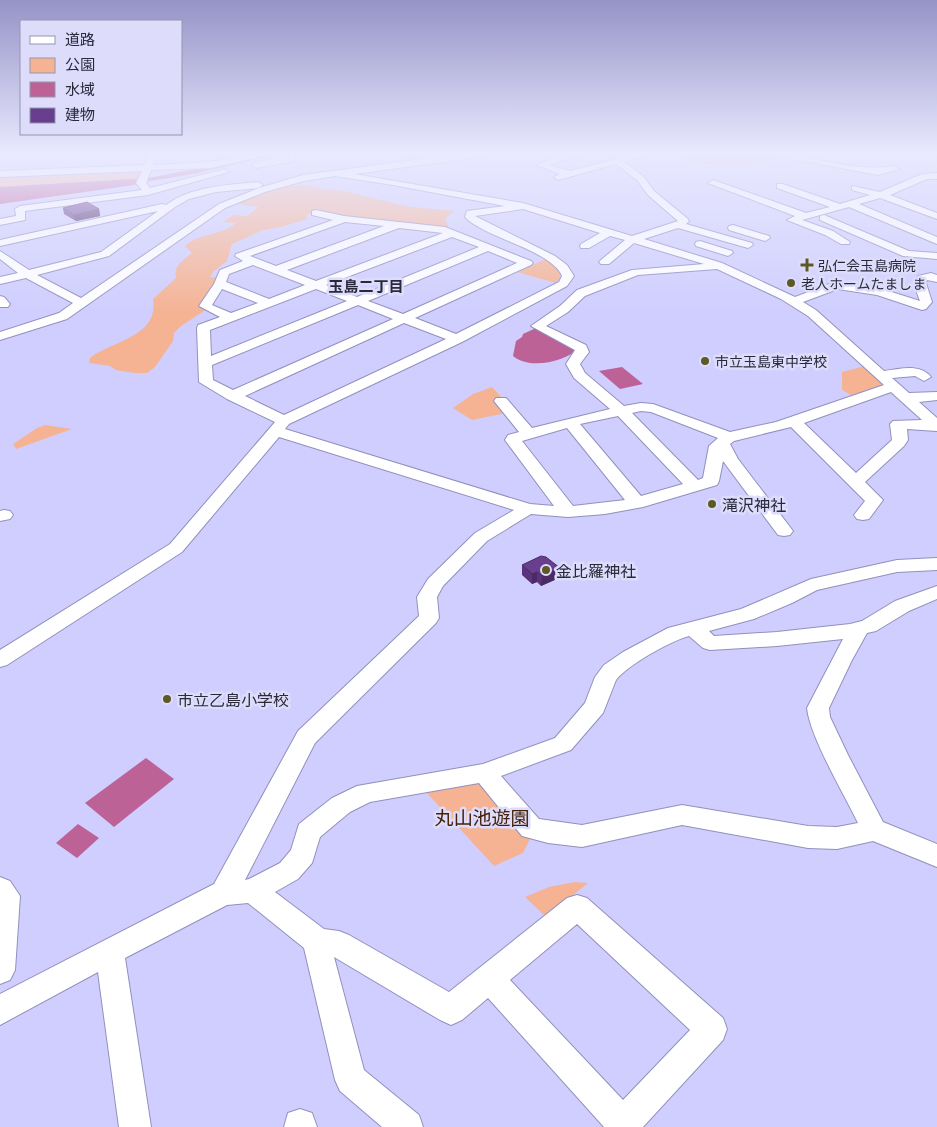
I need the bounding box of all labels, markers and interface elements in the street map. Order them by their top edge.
legend [20,20,182,135]
text: 道路 [65,30,95,48]
text: 公園 [65,55,95,73]
text: 水域 [65,80,95,98]
text: 建物 [65,105,95,123]
place label: 弘仁会玉島病院 [818,257,916,274]
marker: 弘仁会玉島病院 [800,258,814,272]
place label: 老人ホームたましま [801,275,926,292]
district label: 玉島二丁目 [328,277,404,295]
marker: 老人ホームたましま [785,277,797,289]
place label: 市立玉島東中学校 [715,353,827,370]
marker: 市立玉島東中学校 [699,355,711,367]
place label: 滝沢神社 [722,495,786,514]
marker: 滝沢神社 [706,498,718,510]
place label: 金比羅神社 [556,561,636,580]
marker: 金比羅神社 [540,564,552,576]
place label: 市立乙島小学校 [177,690,289,709]
marker: 市立乙島小学校 [161,693,173,705]
park label: 丸山池遊園 [434,806,530,829]

